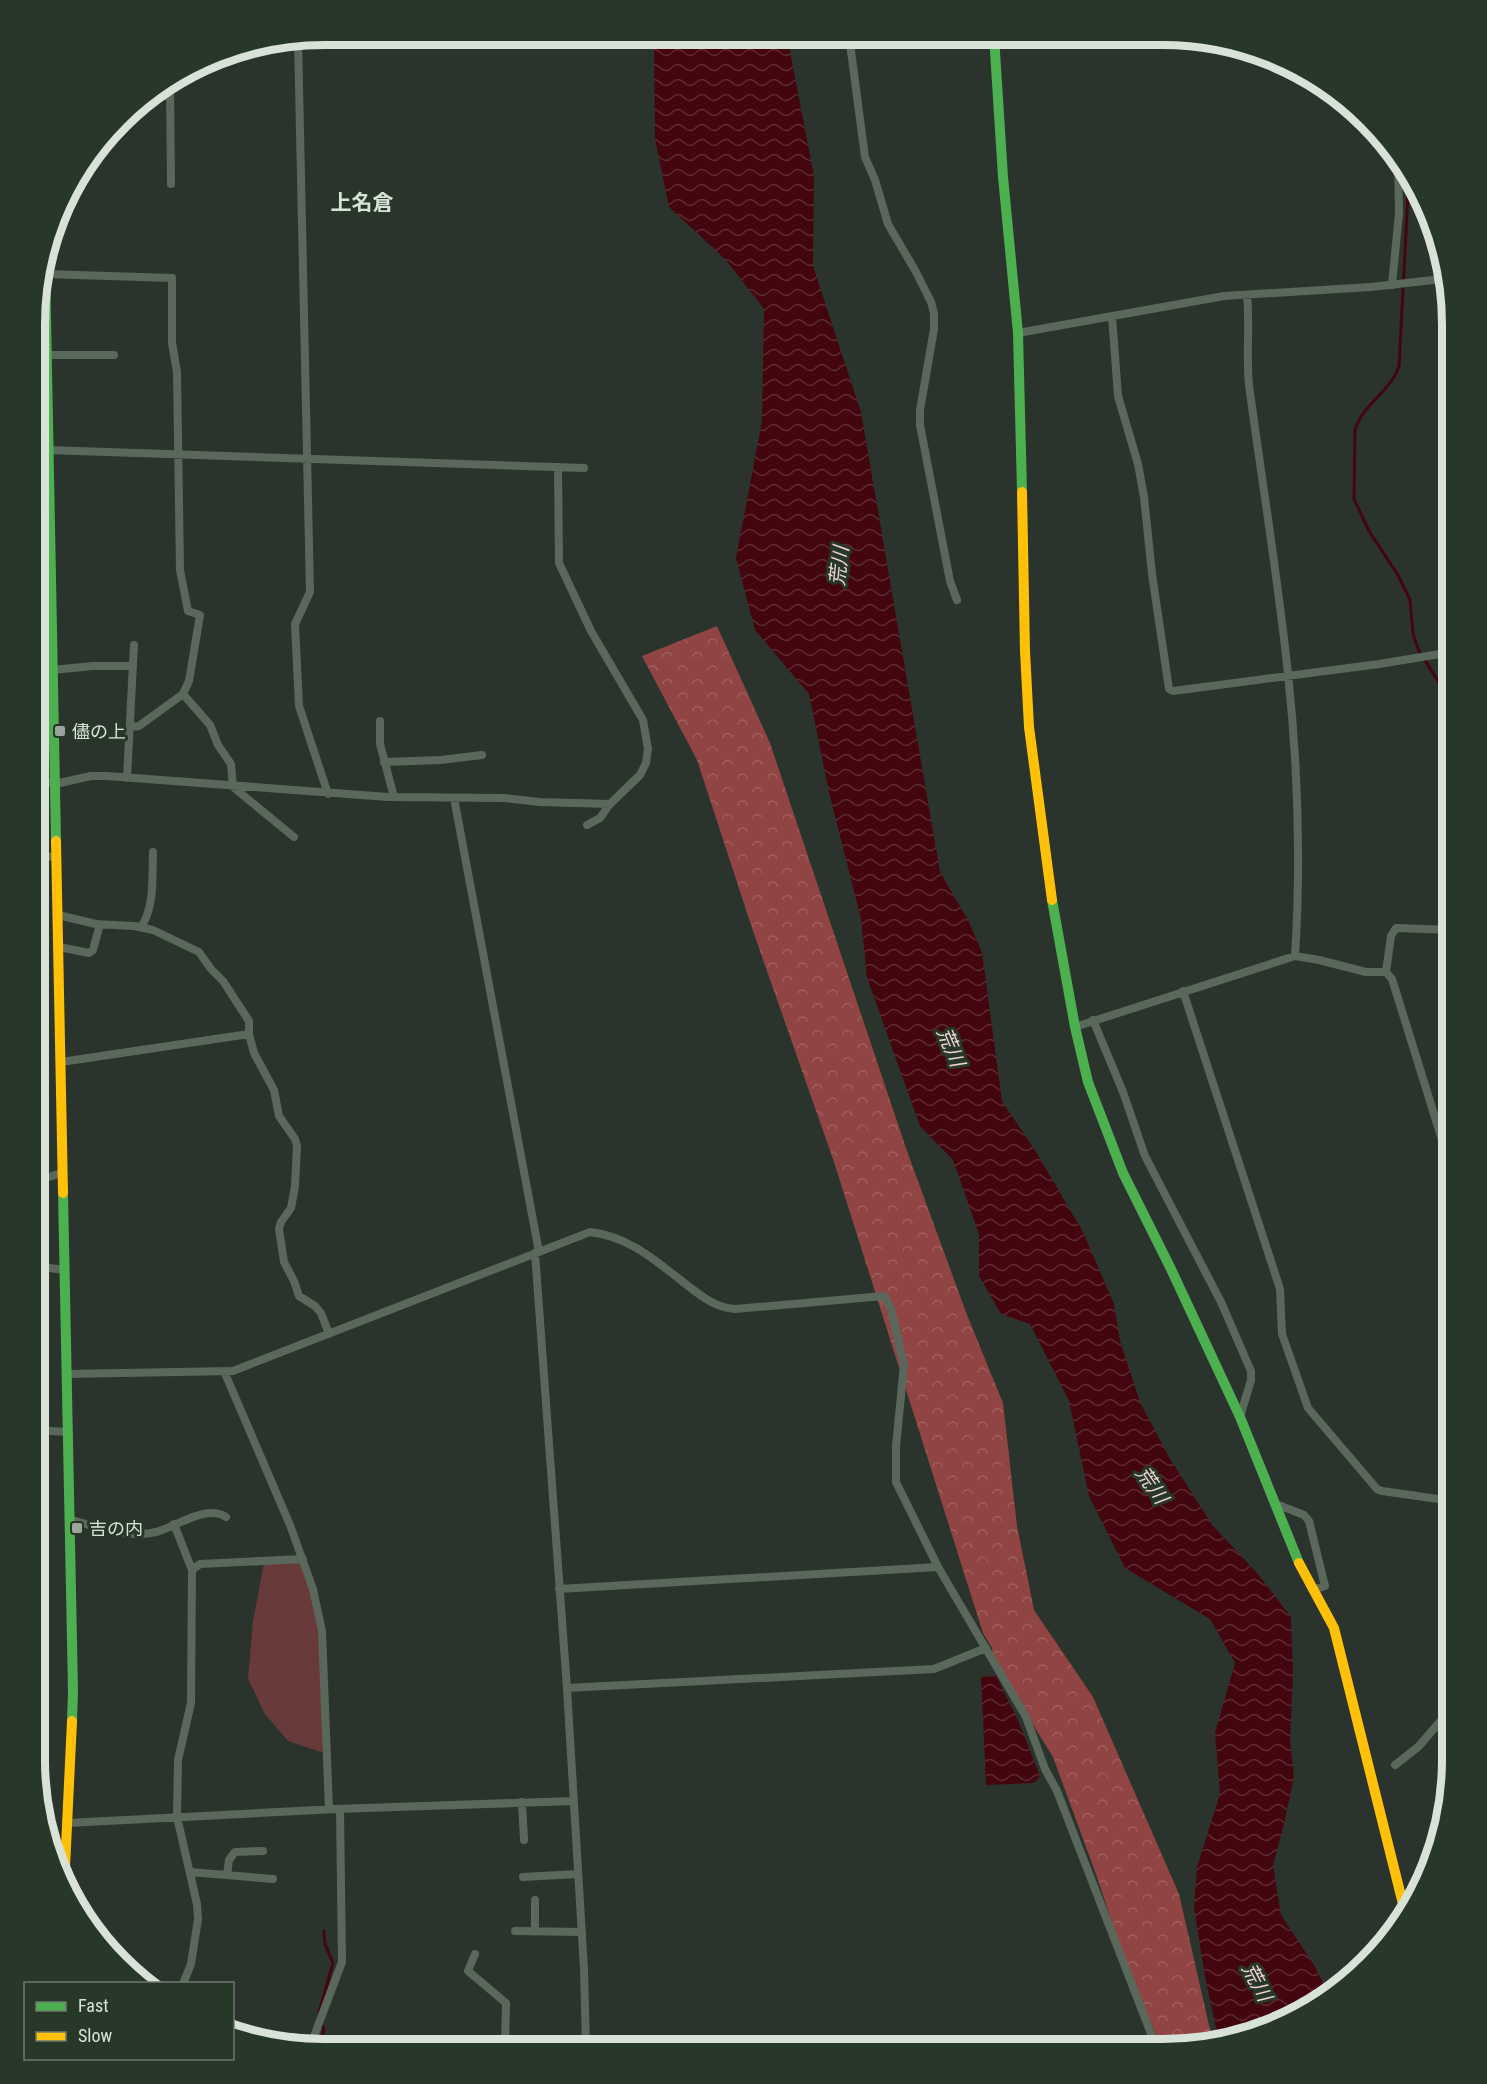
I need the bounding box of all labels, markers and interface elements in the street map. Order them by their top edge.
district label: 上名倉 [331,191,394,215]
water label: 荒川 [825,543,853,587]
place label: 儘の上 [72,721,126,742]
marker: 儘の上 [53,724,67,738]
water label: 荒川 [932,1024,971,1072]
water label: 荒川 [1131,1462,1174,1510]
place label: 吉の内 [89,1518,143,1539]
marker: 吉の内 [70,1521,84,1535]
water label: 荒川 [1237,1959,1278,2007]
legend [24,1982,234,2060]
text: Fast [78,1995,109,2016]
text: Slow [78,2025,113,2046]

